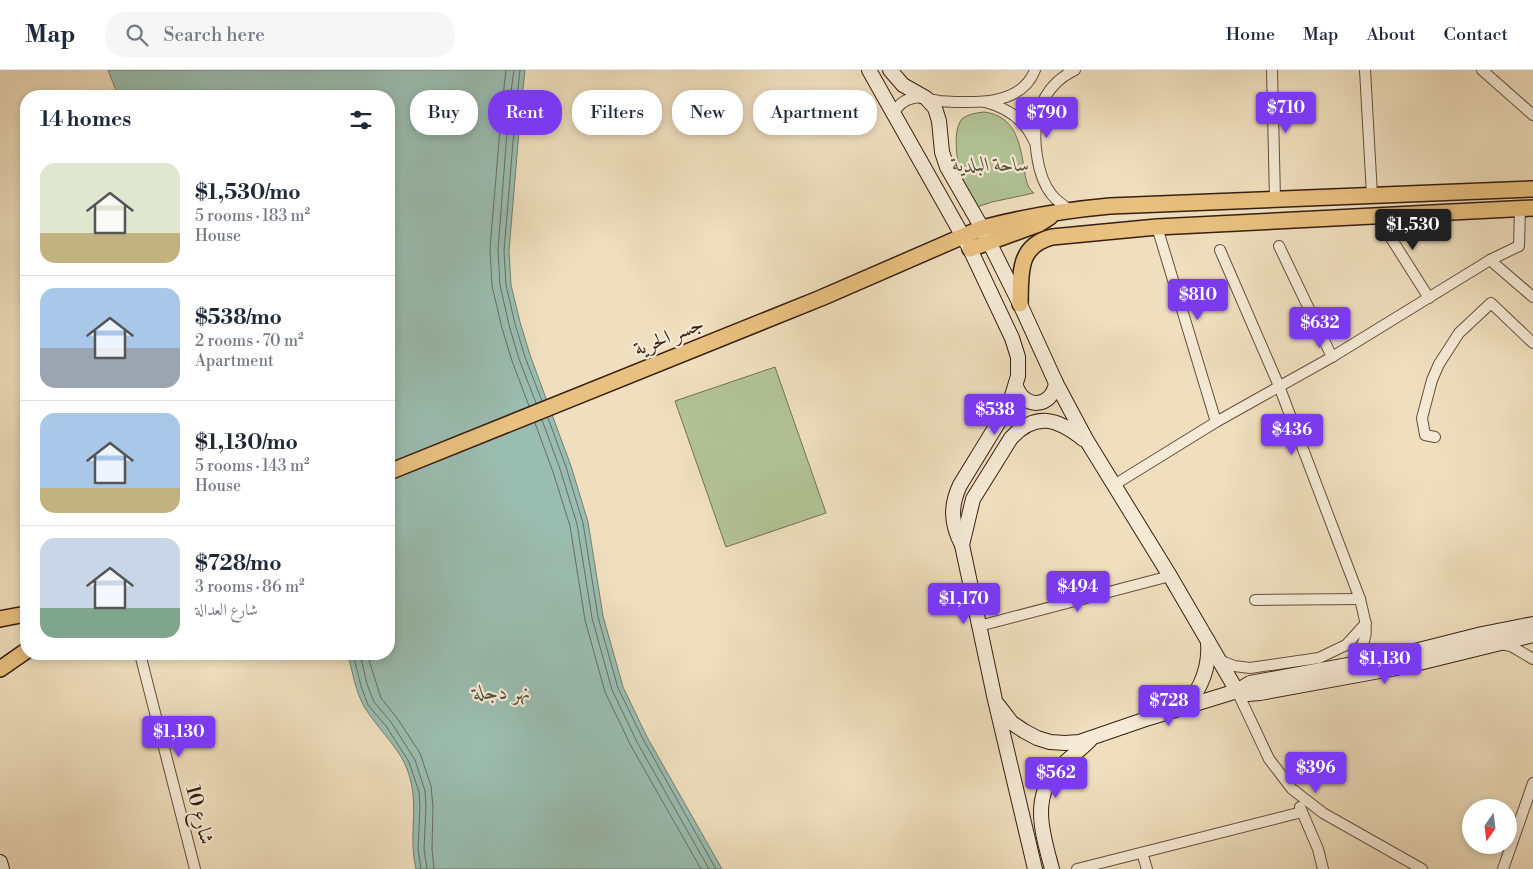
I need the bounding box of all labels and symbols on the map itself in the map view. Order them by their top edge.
pin: $710 [1256,92,1316,134]
pin: $790 [1017,97,1077,139]
park label: ساحة البلدية [950,153,1030,178]
pin: $1,530 [1372,208,1454,251]
pin: $810 [1168,278,1228,321]
pin: $632 [1290,306,1350,349]
street label: جسر الحرية [630,312,708,362]
pin: $538 [965,394,1025,436]
pin: $436 [1262,414,1322,456]
pin: $494 [1048,570,1108,613]
pin: $1,170 [923,582,1005,625]
pin: $1,130 [1344,642,1426,685]
water label: نهر دجلة [470,680,531,706]
pin: $728 [1139,684,1199,727]
pin: $1,130 [138,716,220,758]
pin: $396 [1286,752,1346,794]
pin: $562 [1026,756,1086,799]
street label: شارع 10 [175,783,219,848]
north arrow [1462,799,1518,854]

